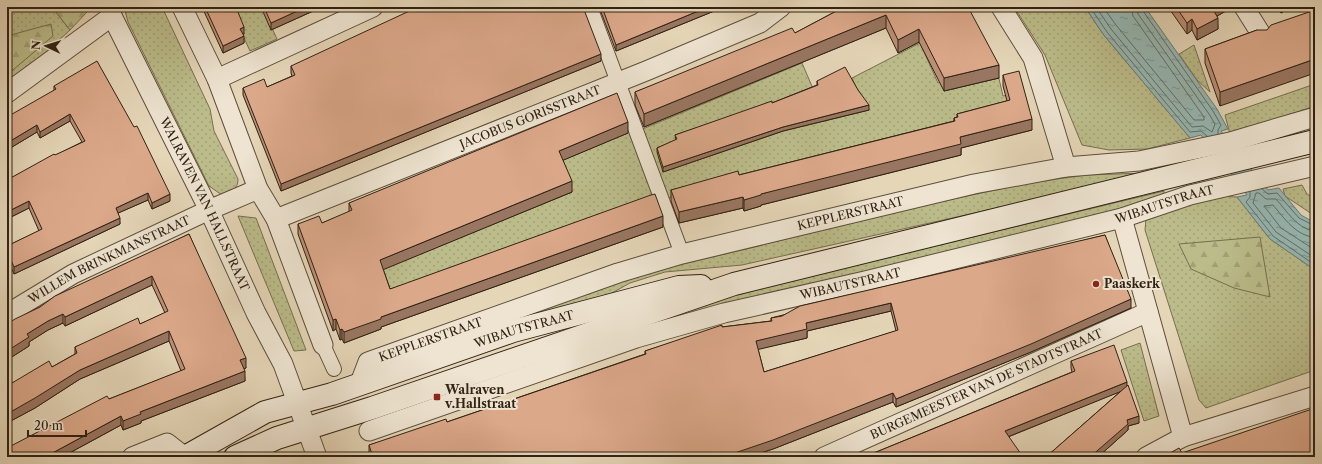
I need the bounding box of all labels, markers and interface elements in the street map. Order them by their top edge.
north arrow [26,26,66,66]
text: N [29,40,43,51]
street label: JACOBUS GORISSTRAAT [456,82,603,152]
street label: WALRAVEN VAN HALLSTRAAT [156,114,253,293]
street label: WIBAUTSTRAAT [1112,182,1215,227]
street label: KEPPLERSTRAAT [796,193,905,233]
street label: WILLEM BRINKMANSTRAAT [24,212,192,307]
street label: WIBAUTSTRAAT [797,264,902,303]
place label: Paaskerk [1104,276,1161,291]
marker: Paaskerk [1091,279,1101,289]
street label: WIBAUTSTRAAT [471,307,576,351]
street label: KEPPLERSTRAAT [377,314,484,365]
street label: BURGEMEESTER VAN DE STADTSTRAAT [868,325,1105,442]
place label: Walraven v.Hallstraat [444,382,516,411]
marker: Walraven v.Hallstraat [432,392,442,402]
scale bar [28,412,86,438]
text: 20 m [34,418,63,433]

